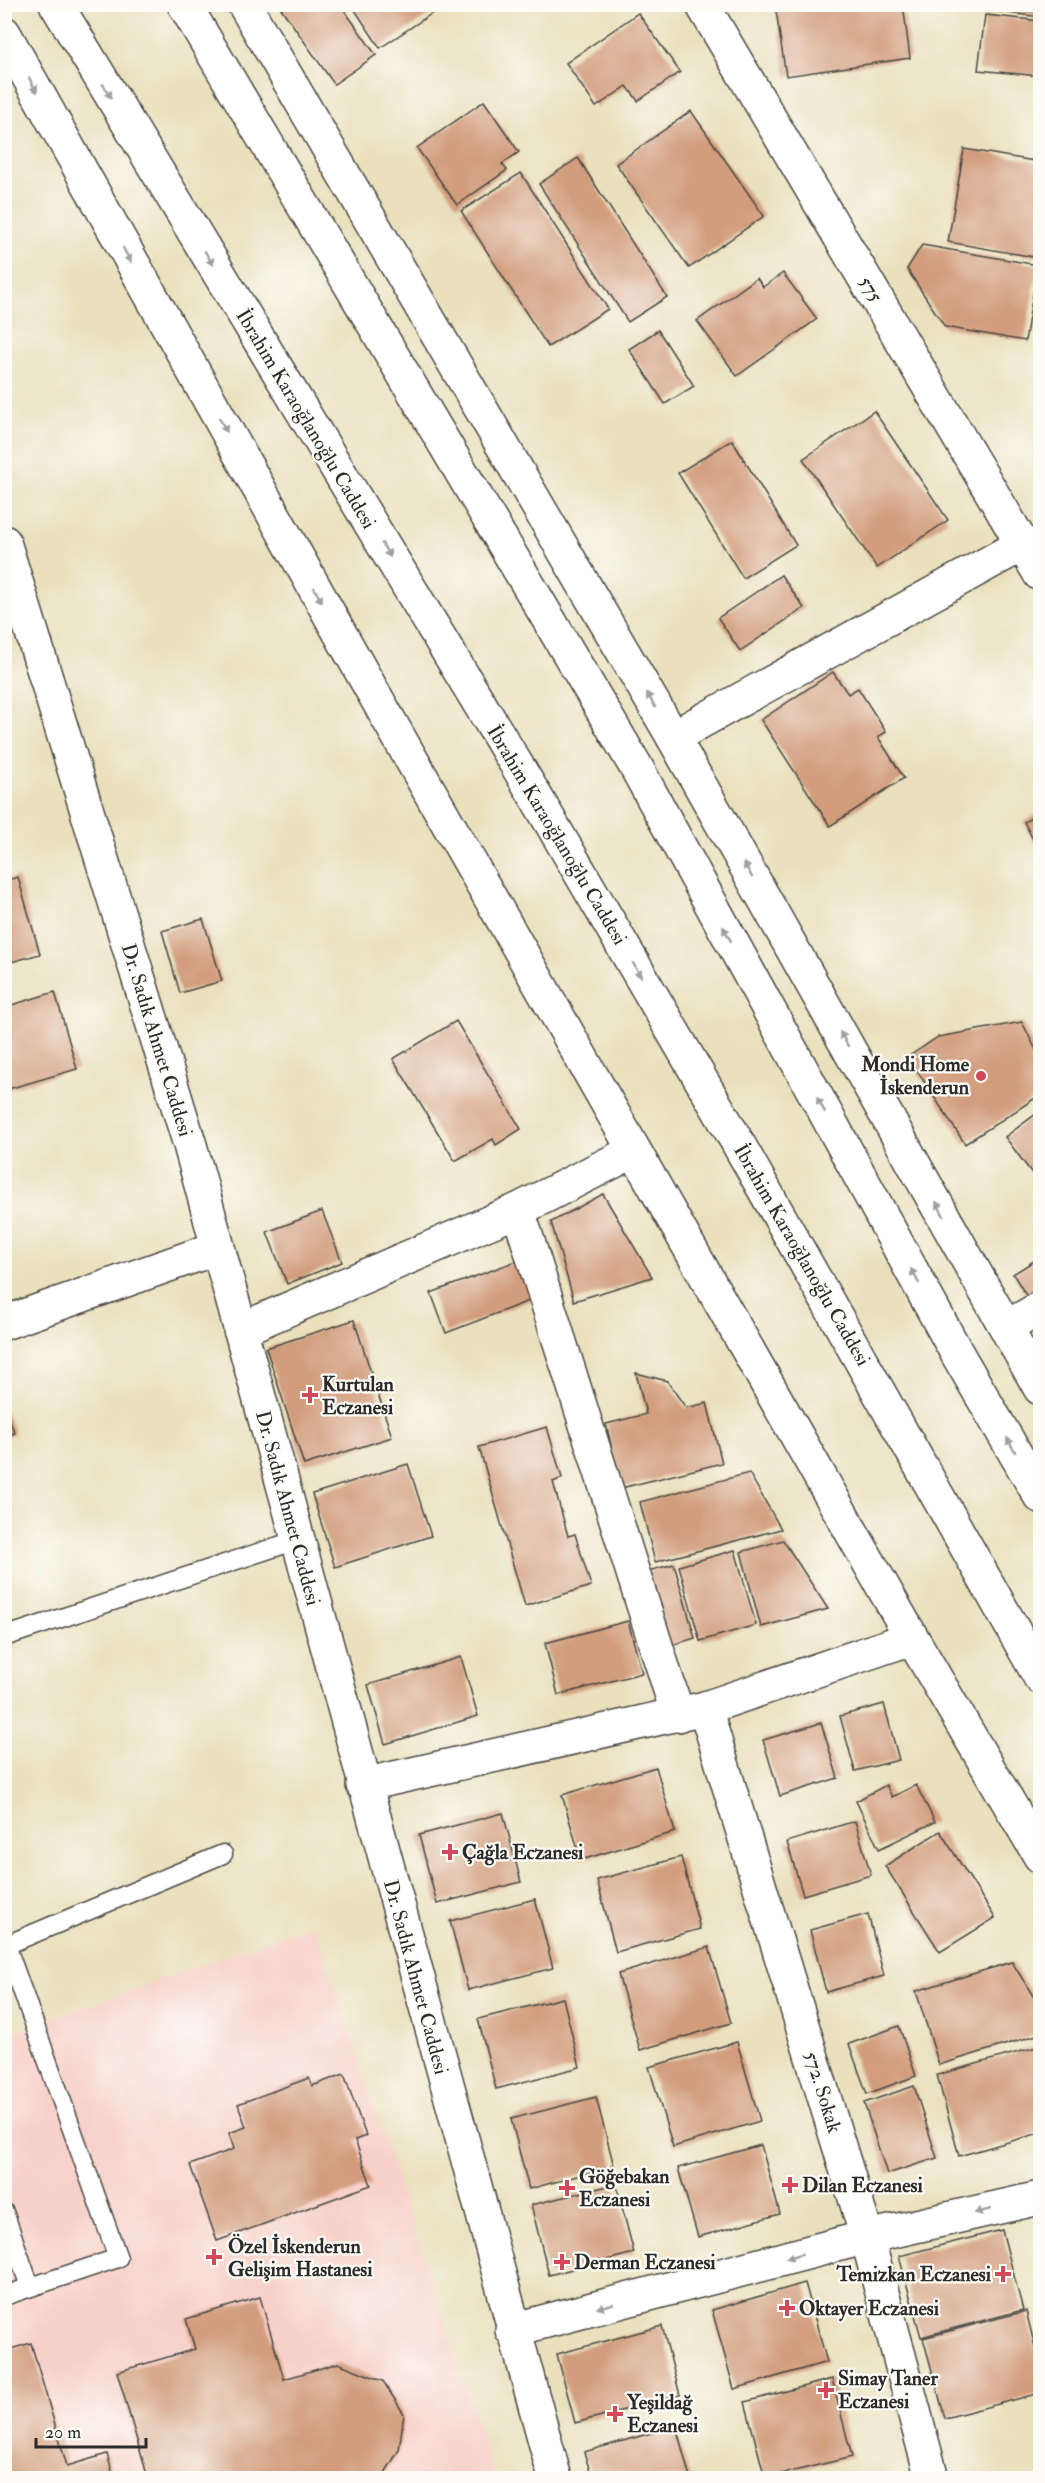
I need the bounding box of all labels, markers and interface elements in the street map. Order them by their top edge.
one-way arrow [28,76,38,93]
one-way arrow [102,83,113,99]
one-way arrow [122,247,132,264]
one-way arrow [203,250,214,266]
street label: 575 [853,271,889,307]
street label: İbrahim Karaoğlanoğlu Caddesi [230,305,382,533]
one-way arrow [218,417,228,434]
one-way arrow [380,542,391,558]
one-way arrow [313,587,323,604]
one-way arrow [646,691,656,708]
street label: İbrahim Karaoğlanoğlu Caddesi [481,721,633,949]
one-way arrow [742,862,753,878]
one-way arrow [722,925,732,942]
street label: Dr. Sadık Ahmet Caddesi [116,940,198,1140]
one-way arrow [631,962,642,978]
one-way arrow [839,1031,849,1048]
place label: Mondi Home İskenderun [860,1052,970,1100]
marker: Mondi Home İskenderun [974,1069,988,1083]
one-way arrow [816,1096,826,1113]
street label: İbrahim Karaoğlanoğlu Caddesi [728,1140,876,1370]
one-way arrow [934,1201,945,1217]
one-way arrow [910,1267,920,1284]
place label: Kurtulan Eczanesi [322,1372,395,1420]
marker: Kurtulan Eczanesi [303,1388,317,1402]
street label: Dr. Sadık Ahmet Caddesi [250,1408,326,1608]
one-way arrow [1006,1436,1016,1453]
place label: Çağla Eczanesi [462,1840,584,1866]
marker: Çağla Eczanesi [443,1845,457,1859]
street label: Dr. Sadık Ahmet Caddesi [378,1877,454,2077]
street label: 572. Sokak [799,2048,847,2136]
place label: Göğebakan Eczanesi [579,2164,670,2212]
place label: Dilan Eczanesi [802,2173,923,2198]
marker: Dilan Eczanesi [783,2178,797,2192]
marker: Göğebakan Eczanesi [560,2181,574,2195]
one-way arrow [974,2206,993,2216]
place label: Özel İskenderun Gelişim Hastanesi [228,2233,373,2282]
marker: Özel İskenderun Gelişim Hastanesi [205,2248,223,2266]
place label: Derman Eczanesi [574,2250,716,2275]
one-way arrow [785,2252,803,2262]
marker: Derman Eczanesi [555,2255,569,2269]
place label: Temizkan Eczanesi [835,2262,992,2287]
marker: Temizkan Eczanesi [996,2267,1010,2281]
place label: Oktayer Eczanesi [799,2296,940,2322]
one-way arrow [596,2301,614,2311]
marker: Oktayer Eczanesi [780,2301,794,2315]
place label: Simay Taner Eczanesi [838,2366,938,2414]
marker: Simay Taner Eczanesi [819,2383,833,2397]
place label: Yeşildağ Eczanesi [626,2390,699,2438]
marker: Yeşildağ Eczanesi [608,2407,622,2421]
scale bar [36,2411,146,2449]
text: 20 m [45,2421,81,2444]

